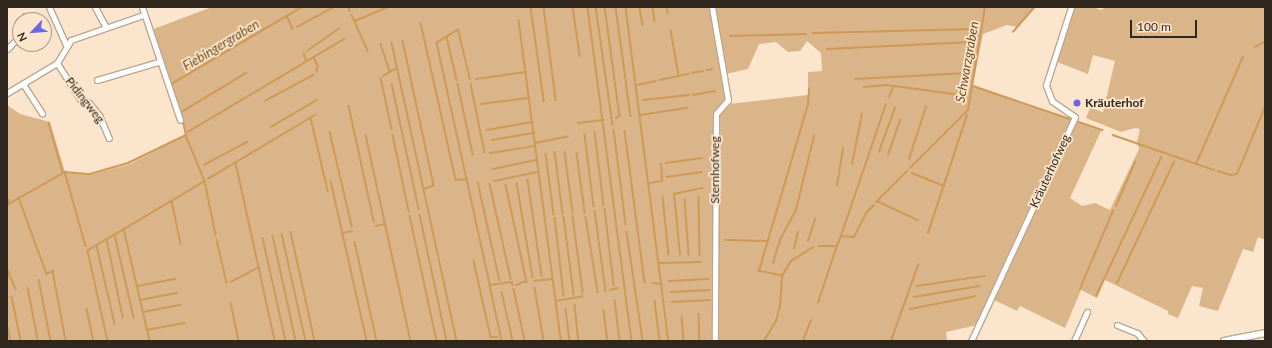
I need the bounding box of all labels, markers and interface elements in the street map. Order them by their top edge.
north arrow [12,12,52,52]
scale bar [1132,12,1199,38]
water label: Fiebingergraben [180,16,262,74]
text: 100 m [1137,19,1171,34]
water label: Schwarzgraben [952,20,982,104]
text: N [14,30,29,44]
street label: Pidingweg [63,74,107,126]
place label: Kräuterhof [1085,96,1144,110]
marker: Kräuterhof [1072,98,1082,108]
street label: Kräuterhofweg [1027,132,1073,210]
street label: Sternhofweg [708,136,722,204]

